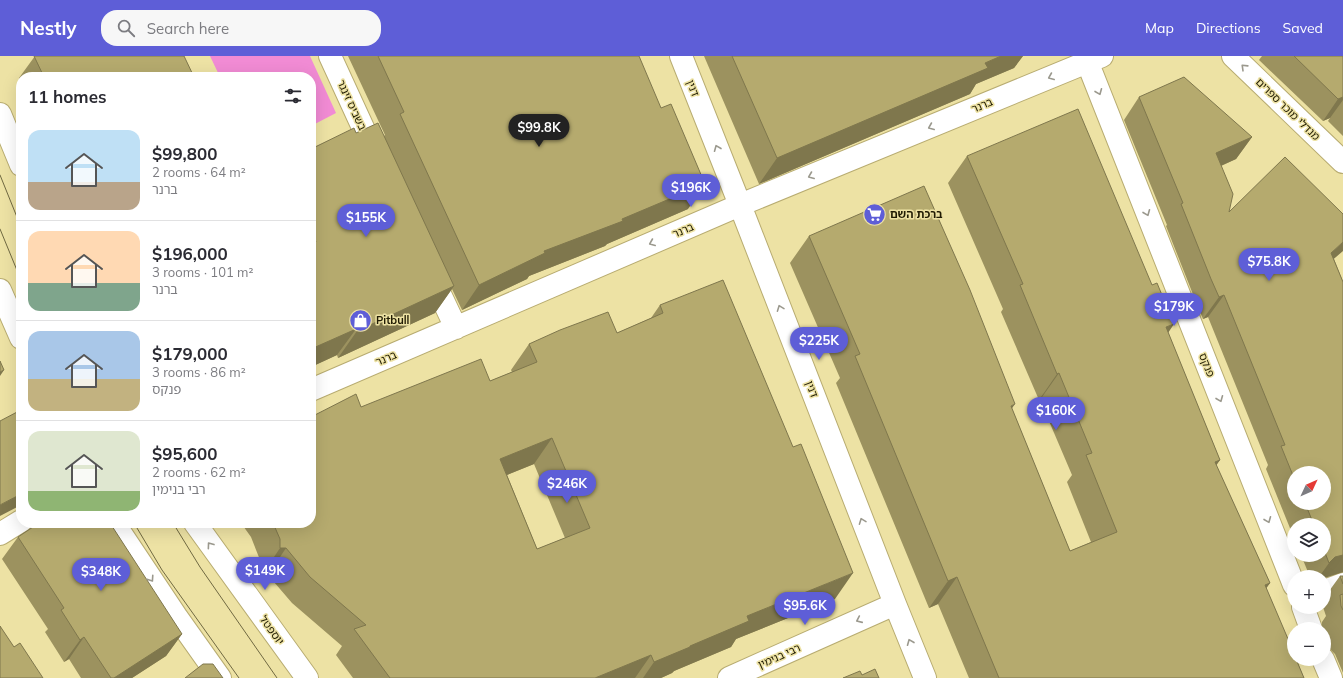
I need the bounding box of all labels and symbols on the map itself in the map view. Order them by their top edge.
one-way arrow [1241,64,1249,72]
one-way arrow [1047,72,1054,80]
street label: מנדלי מוכר ספרים [1253,75,1323,143]
street label: בשביס זינגר [334,77,370,133]
street label: דנין [683,78,703,98]
one-way arrow [1094,88,1102,96]
street label: ברנר [969,94,995,116]
pin: $99.8K [506,114,572,148]
one-way arrow [927,122,934,130]
one-way arrow [714,145,722,152]
one-way arrow [807,171,815,179]
pin: $196K [663,174,719,208]
supermarket icon: ברכת השם [862,201,888,227]
pin: $155K [338,204,394,238]
place label: ברכת השם [890,207,943,221]
one-way arrow [1142,210,1150,217]
street label: ברנר [670,219,696,241]
one-way arrow [649,238,657,246]
pin: $75.8K [1236,248,1302,282]
pin: $179K [1146,293,1202,327]
one-way arrow [777,305,785,312]
shop icon: Pitbull [347,307,373,333]
place label: Pitbull [376,313,410,327]
pin: $225K [791,327,847,361]
street label: ברנר [373,347,399,369]
street label: פנקס [1196,351,1218,379]
street label: דנין [802,379,822,399]
one-way arrow [1216,396,1224,403]
pin: $160K [1028,397,1084,431]
north arrow [1287,466,1331,510]
pin: $246K [539,470,595,504]
one-way arrow [1264,516,1272,523]
one-way arrow [859,518,867,525]
one-way arrow [207,542,215,549]
pin: $149K [237,557,293,591]
pin: $348K [73,558,129,592]
one-way arrow [146,575,153,582]
pin: $95.6K [772,592,838,626]
street label: יוספטל [257,613,287,647]
one-way arrow [856,615,864,623]
one-way arrow [907,638,915,646]
street label: רבי בנימין [755,640,803,672]

